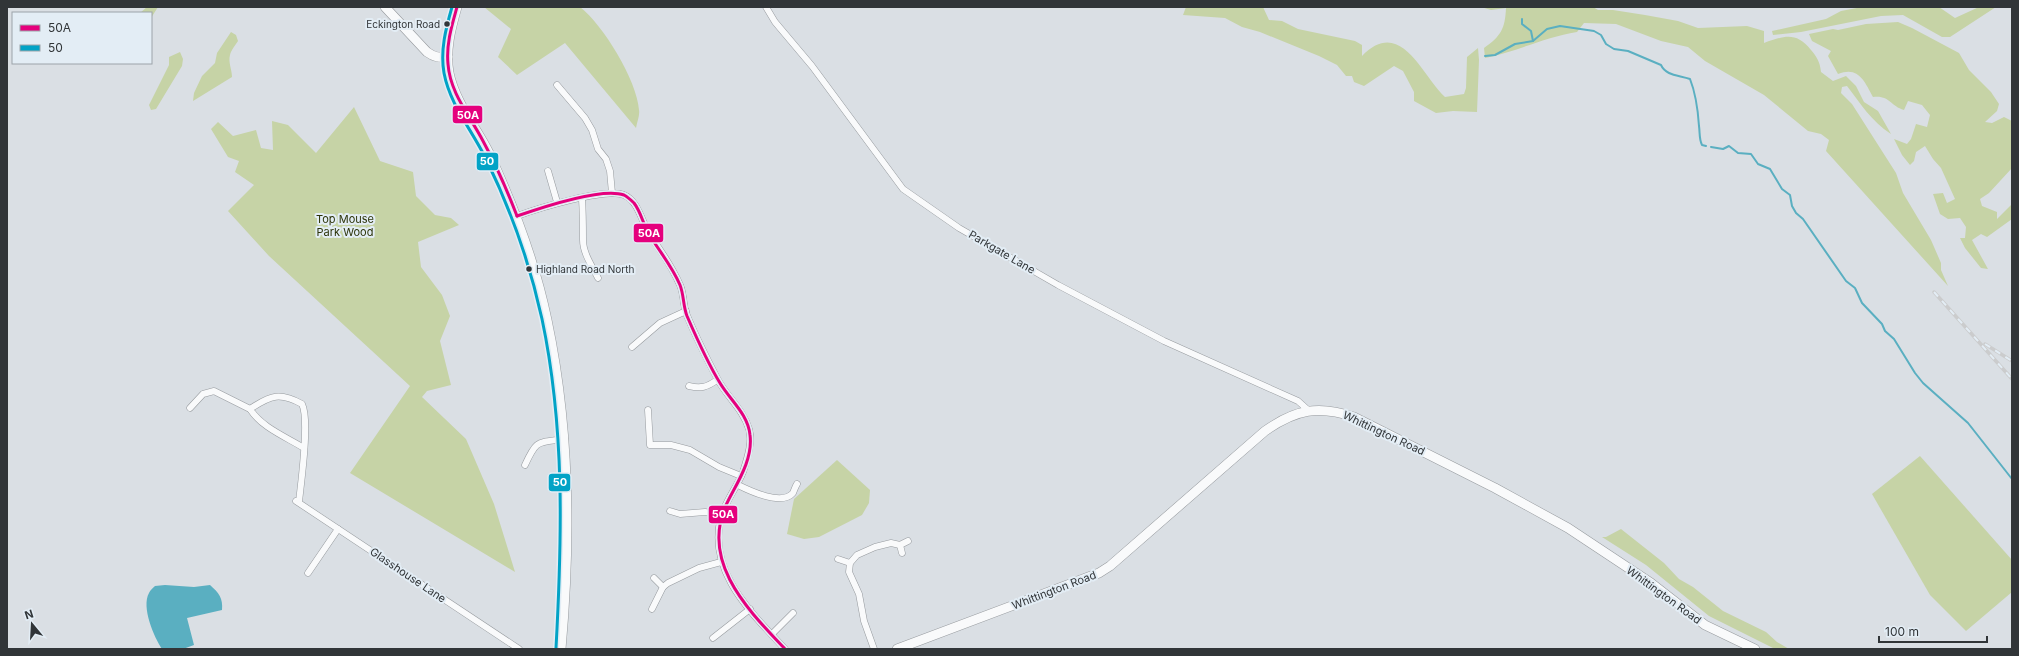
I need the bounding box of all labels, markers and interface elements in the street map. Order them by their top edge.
legend [12,12,152,64]
place label: Eckington Road [366,18,440,30]
marker: Eckington Road [442,19,452,29]
text: 50A [48,20,71,35]
text: 50 [48,40,63,55]
line badge: 50A [452,105,483,124]
text: 50A [457,108,479,122]
line badge: 50 [476,152,499,171]
text: 50 [480,154,494,168]
park label: Top Mouse Park Wood [316,212,374,239]
line badge: 50A [633,223,664,243]
text: 50A [638,226,660,240]
street label: Parkgate Lane [966,227,1038,277]
place label: Highland Road North [536,263,634,275]
marker: Highland Road North [524,264,534,274]
street label: Whittington Road [1341,408,1427,458]
line badge: 50 [548,473,571,492]
text: 50 [553,475,567,489]
line badge: 50A [708,505,738,524]
text: 50A [712,507,734,521]
street label: Glasshouse Lane [367,544,449,606]
street label: Whittington Road [1624,563,1704,627]
street label: Whittington Road [1010,568,1098,612]
north arrow [12,604,52,644]
text: N [23,607,35,622]
scale bar [1879,618,1987,644]
text: 100 m [1885,624,1919,639]

